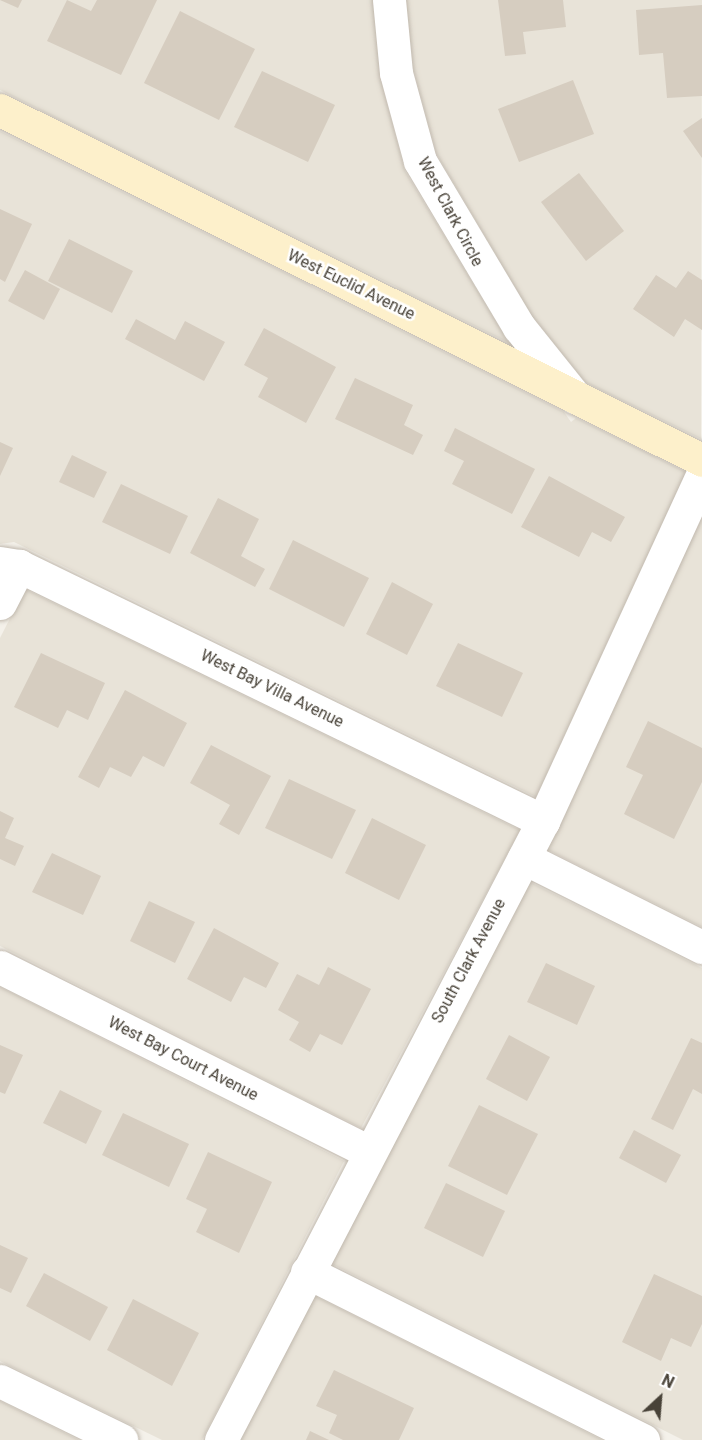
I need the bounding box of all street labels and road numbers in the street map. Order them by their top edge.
street label: West Clark Circle [413,154,487,270]
street label: West Euclid Avenue [284,246,418,324]
street label: West Bay Villa Avenue [197,646,347,732]
street label: South Clark Avenue [428,895,510,1027]
street label: West Bay Court Avenue [105,1013,261,1105]

